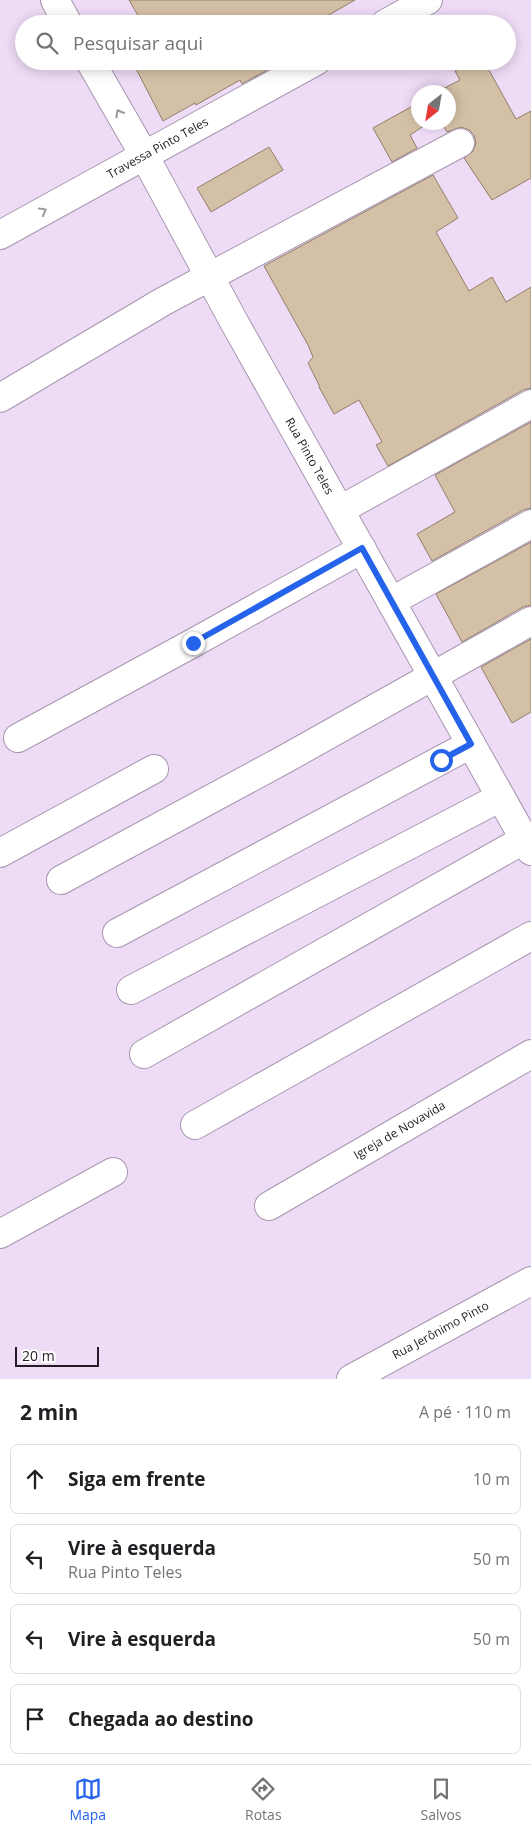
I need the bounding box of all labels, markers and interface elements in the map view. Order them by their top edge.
search box [15,15,516,70]
icon: search [33,29,61,57]
text: Pesquisar aqui [73,30,203,56]
north arrow [411,85,456,130]
one-way arrow [116,109,126,118]
street label: Travessa Pinto Teles [104,113,211,183]
one-way arrow [37,208,46,218]
street label: Rua Pinto Teles [281,414,338,498]
route end [182,632,205,655]
route start [430,749,453,772]
street label: Igreja de Novavida [350,1096,448,1163]
street label: Rua Jerônimo Pinto [389,1297,492,1363]
scale bar [15,1344,99,1367]
text: 20 m [22,1346,55,1365]
text: 2 min [20,1398,78,1426]
text: A pé · 110 m [419,1401,511,1423]
icon: ahead [21,1465,49,1493]
text: Siga em frente [68,1466,205,1492]
text: 10 m [473,1468,510,1490]
text: Vire à esquerda [68,1535,216,1561]
icon: left [21,1545,49,1573]
text: 50 m [473,1548,510,1570]
text: Rua Pinto Teles [68,1561,182,1583]
icon: left [21,1625,49,1653]
text: Vire à esquerda [68,1626,216,1652]
text: 50 m [473,1628,510,1650]
icon: arrive [21,1705,49,1733]
text: Chegada ao destino [68,1706,254,1732]
tab: Mapa [69,1775,106,1824]
tab: Rotas [245,1775,282,1824]
tab: Salvos [420,1775,462,1824]

